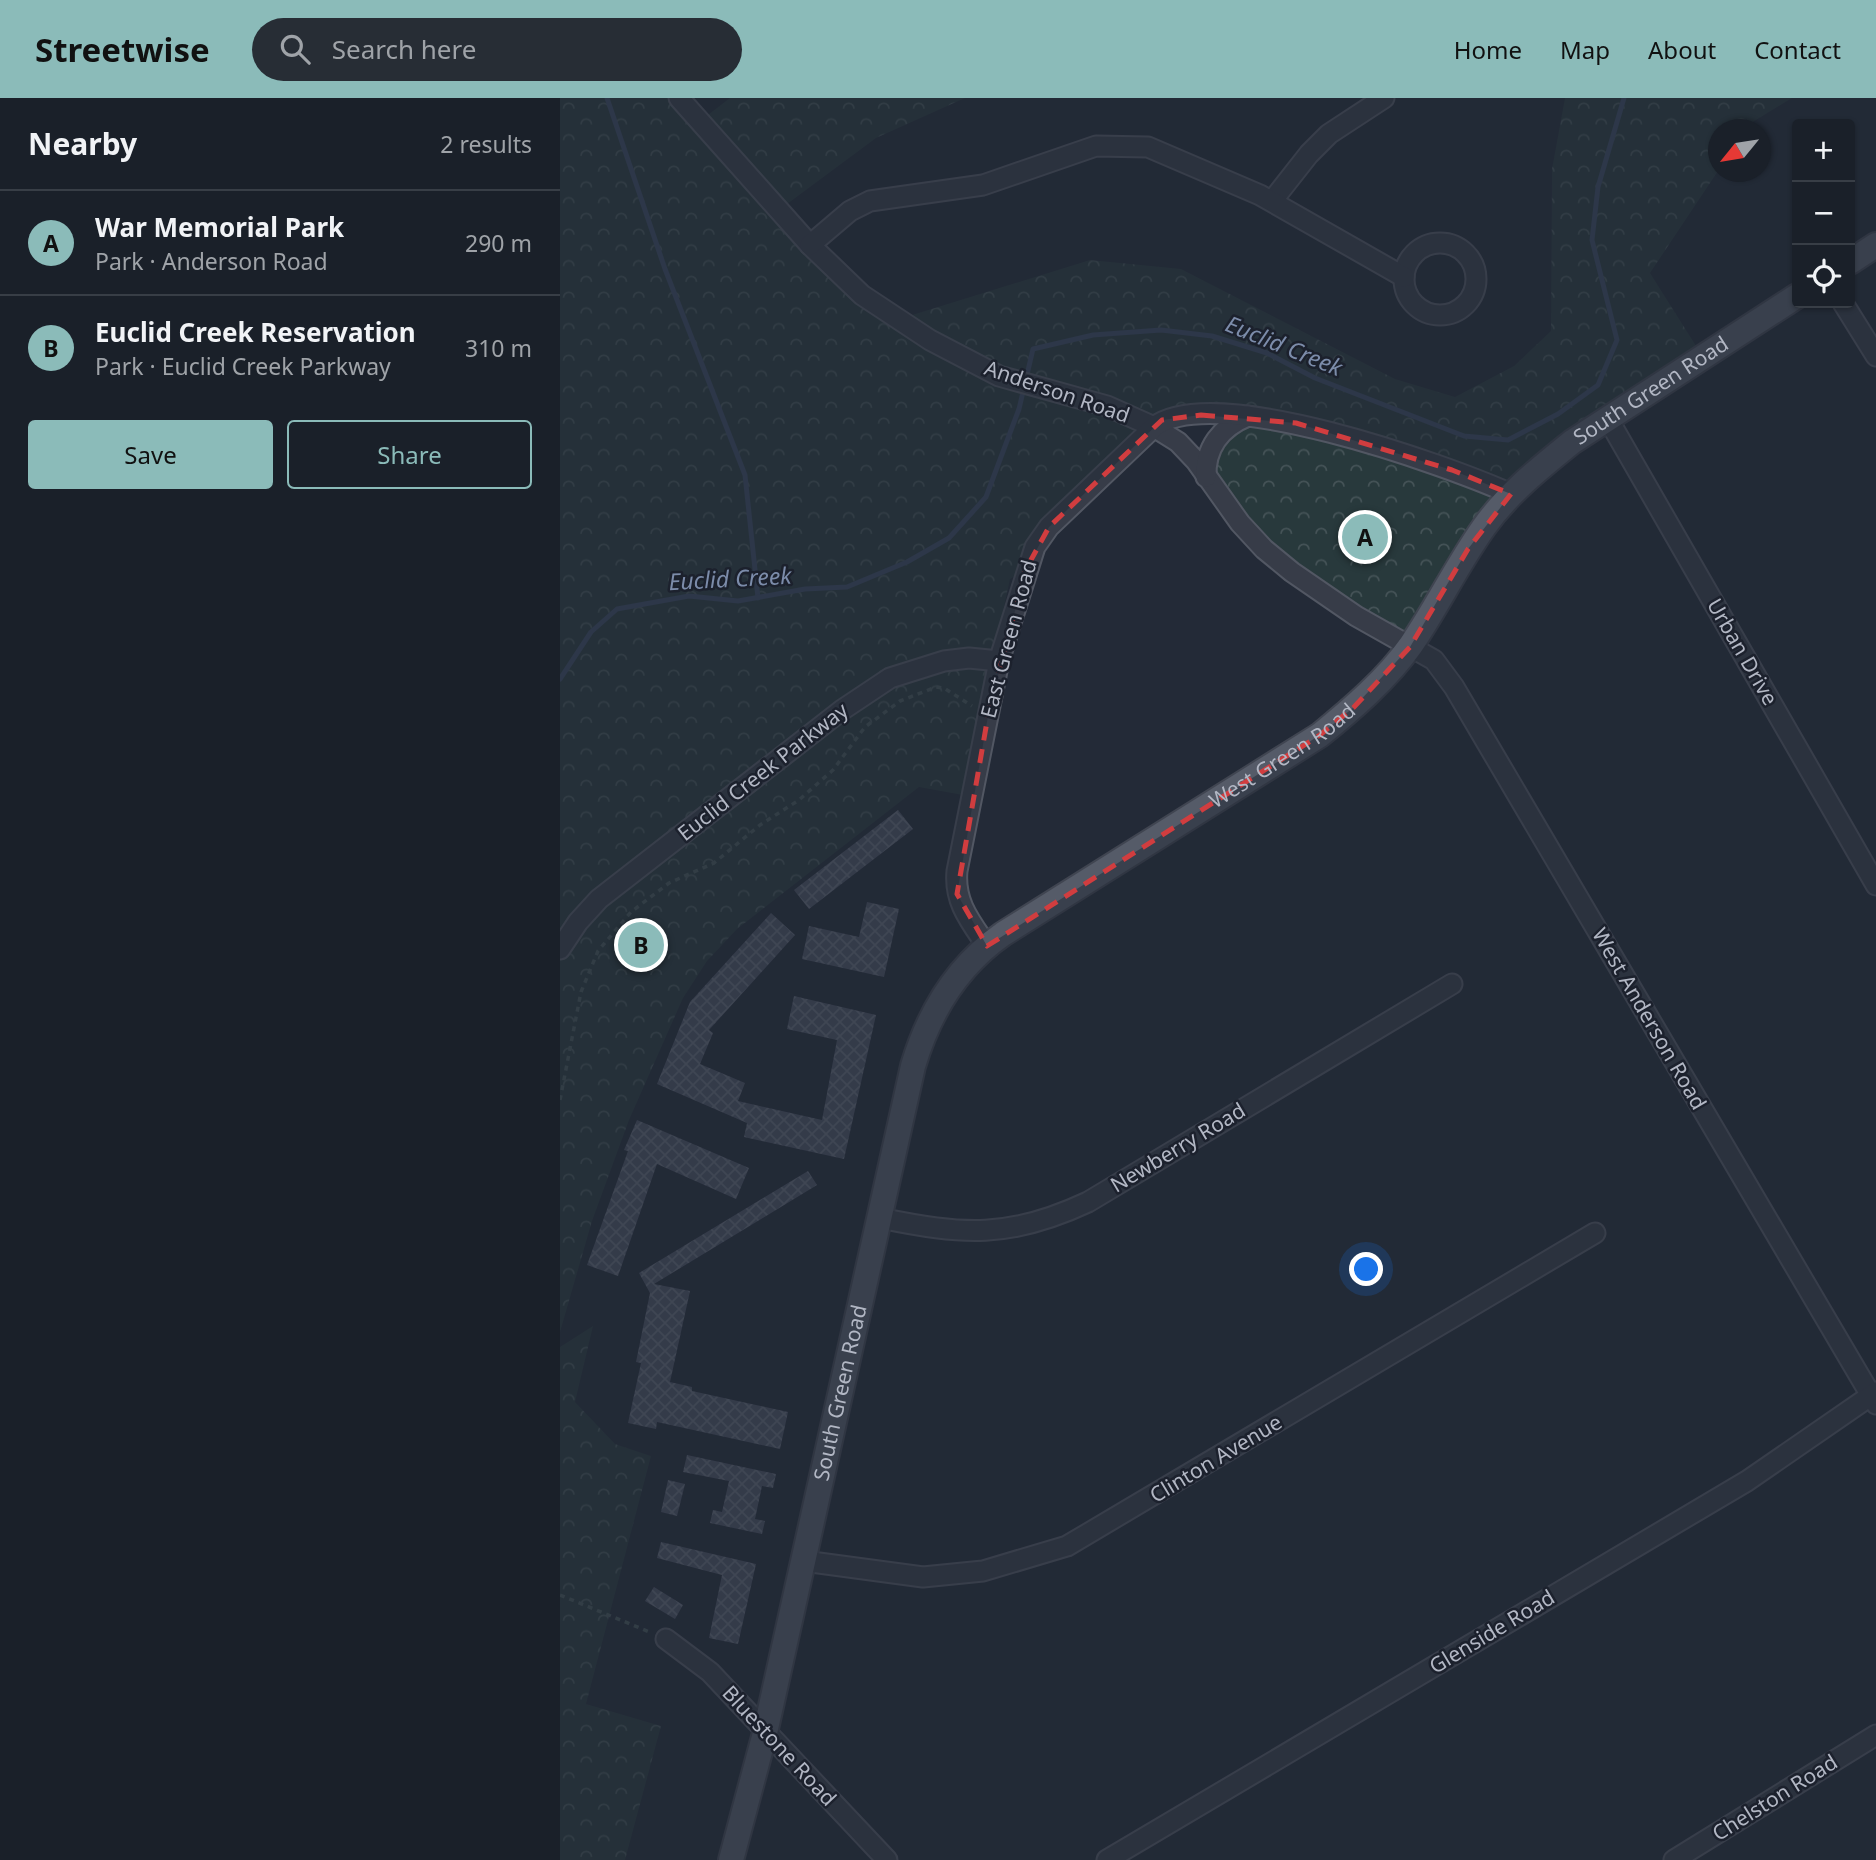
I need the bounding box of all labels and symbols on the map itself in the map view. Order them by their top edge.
north arrow [1708,119,1771,182]
water label: Euclid Creek [1221,307,1349,384]
street label: South Green Road [1568,329,1733,450]
street label: Anderson Road [981,353,1134,429]
pin: A [1342,511,1388,563]
street label: East Green Road [973,557,1043,721]
water label: Euclid Creek [668,559,794,597]
street label: Urban Drive [1701,593,1785,710]
street label: Euclid Creek Parkway [671,696,854,847]
street label: West Green Road [1204,696,1361,814]
pin: B [618,919,664,971]
street label: West Anderson Road [1586,922,1713,1115]
street label: Newberry Road [1105,1096,1250,1198]
your location [1349,1252,1383,1286]
street label: South Green Road [806,1302,873,1483]
street label: Clinton Avenue [1144,1408,1287,1509]
street label: Glenside Road [1424,1583,1559,1680]
street label: Bluestone Road [717,1679,843,1812]
street label: Chelston Road [1707,1747,1842,1847]

